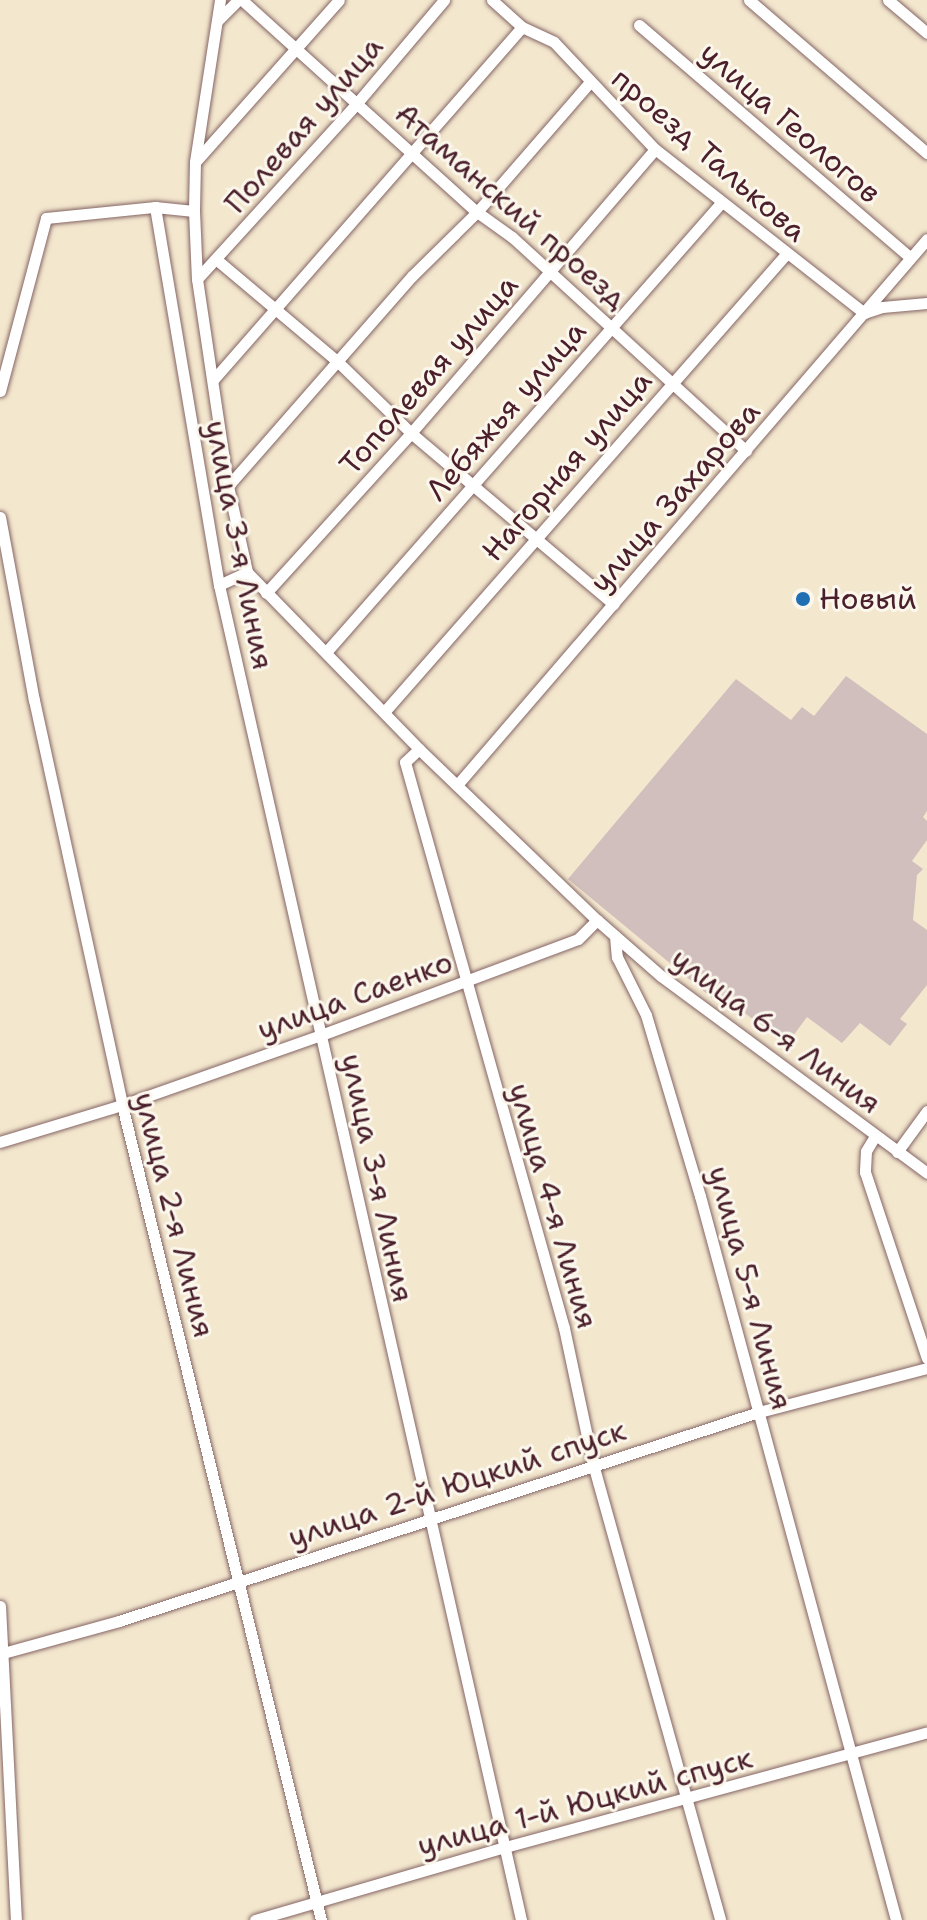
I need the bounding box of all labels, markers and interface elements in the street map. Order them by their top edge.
street label: Полевая улица [217,29,391,221]
street label: улица Геологов [692,35,888,211]
street label: проезд Талькова [604,61,814,249]
street label: Атаманский проезд [388,96,634,316]
street label: Тополевая улица [332,268,526,482]
street label: Лебяжья улица [418,314,594,508]
street label: Нагорная улица [475,363,659,569]
street label: улица Захарова [582,394,768,600]
street label: улица 3-я Линия [197,417,281,673]
place label: Новый [819,581,917,617]
marker: Новый [794,590,812,608]
street label: улица 6-я Линия [664,940,888,1122]
street label: улица Саенко [252,944,458,1048]
street label: улица 3-я Линия [333,1050,421,1306]
street label: улица 4-я Линия [501,1079,605,1333]
street label: улица 2-я Линия [126,1089,222,1341]
street label: улица 5-я Линия [700,1162,800,1414]
street label: улица 2-й Юцкий спуск [284,1412,630,1556]
street label: улица 1-й Юцкий спуск [413,1740,757,1864]

